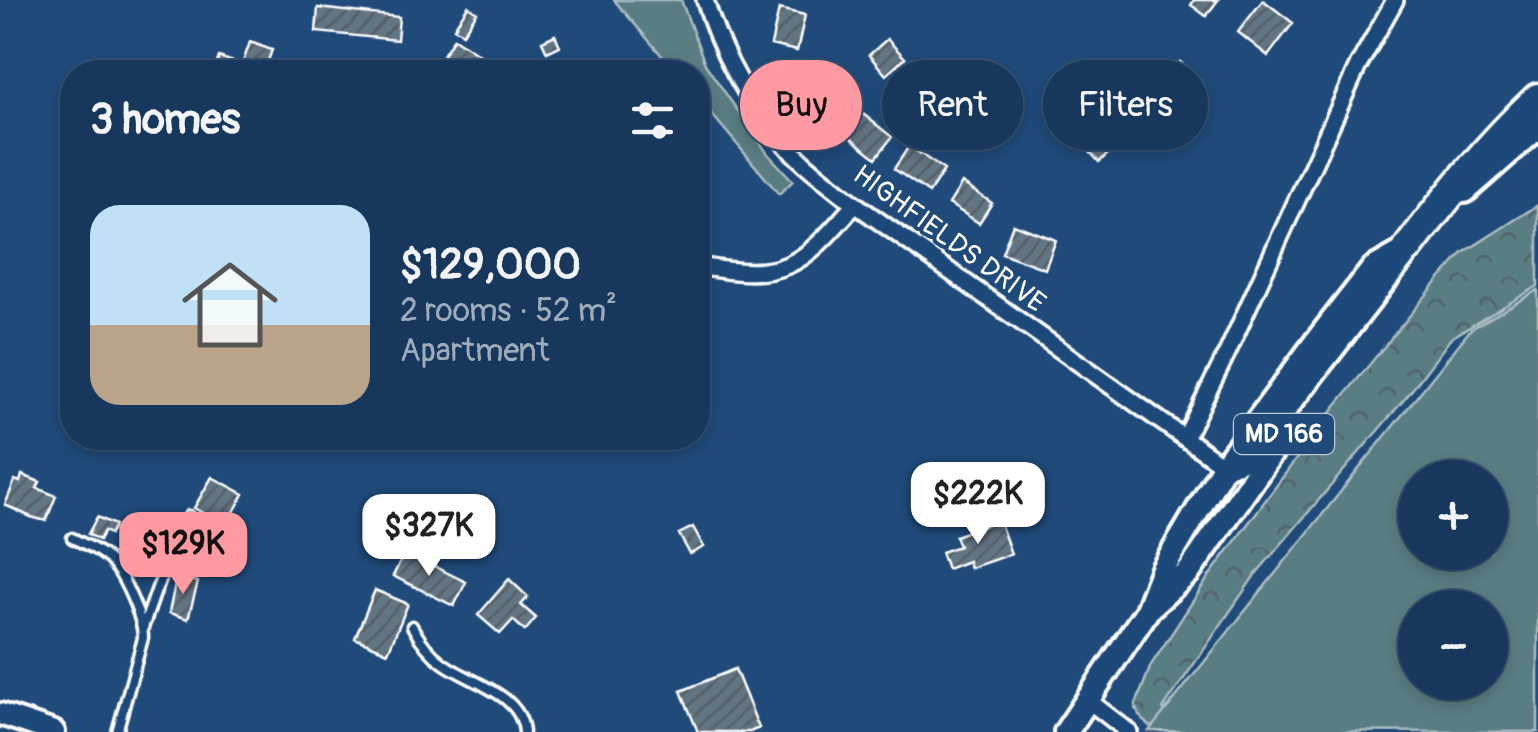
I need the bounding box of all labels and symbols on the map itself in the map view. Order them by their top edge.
street label: HIGHFIELDS DRIVE [846,157,1052,321]
road number: MD 166 [1234,414,1334,454]
pin: $222K [908,462,1048,547]
pin: $327K [359,494,499,579]
pin: $129K [113,512,253,597]

